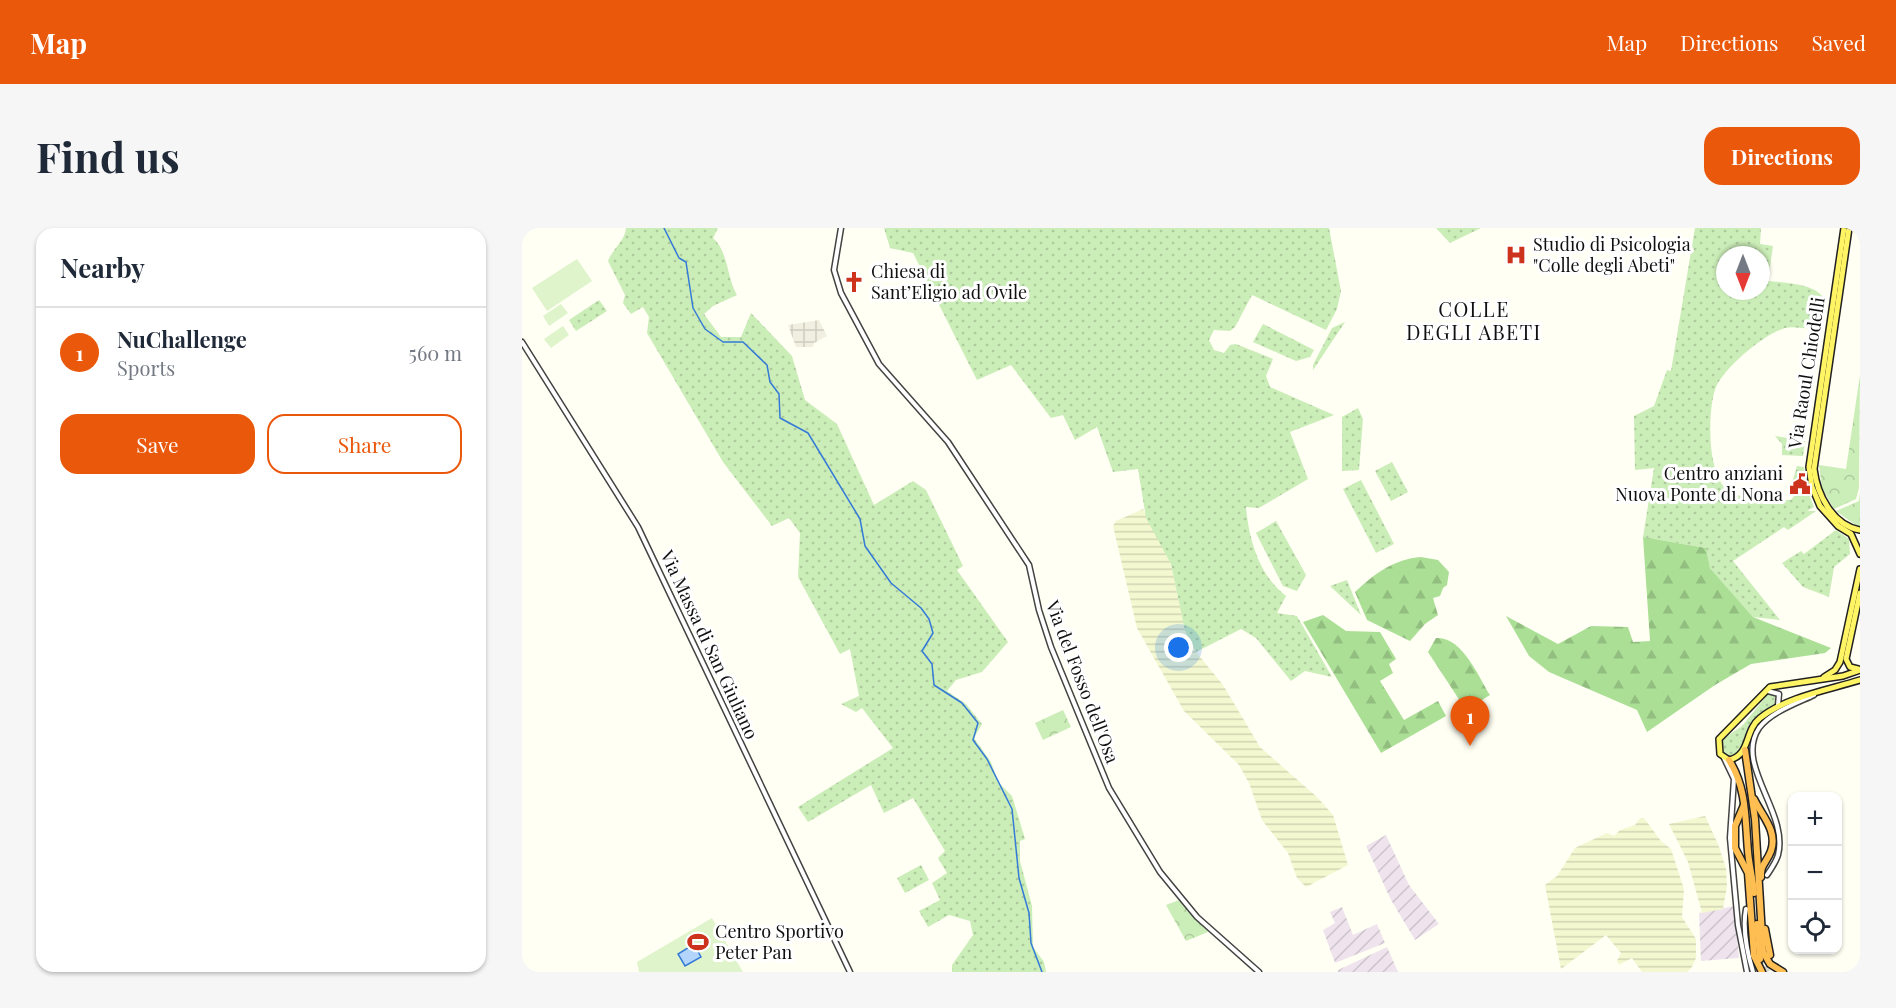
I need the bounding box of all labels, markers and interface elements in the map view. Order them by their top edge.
text: Map [30,24,87,61]
text: Map [1606,28,1647,56]
text: Directions [1680,28,1778,56]
text: Saved [1811,28,1866,56]
button: Directions [1704,127,1860,185]
text: Find us [36,128,180,184]
place label: Studio di Psicologia "Colle degli Abeti" [1533,232,1691,277]
hospital icon: Studio di Psicologia "Colle degli Abeti" [1504,243,1528,267]
north arrow [1716,246,1770,300]
text: Nearby [60,250,145,285]
place label: Chiesa di Sant’Eligio ad Ovile [871,259,1027,304]
church icon: Chiesa di Sant’Eligio ad Ovile [842,270,866,294]
district label: COLLE DEGLI ABETI [1406,295,1542,345]
street label: Via Raoul Chiodelli [1782,295,1830,451]
text: NuChallenge [117,324,247,354]
text: 1 [76,339,83,366]
text: 560 m [409,339,462,366]
text: Sports [117,354,175,381]
button: Save [60,414,255,474]
button: Share [267,414,462,474]
place label: Centro anziani Nuova Ponte di Nona [1615,461,1783,506]
public building icon: Centro anziani Nuova Ponte di Nona [1788,472,1812,496]
street label: Via Massa di San Giuliano [655,545,764,743]
street label: Via del Fosso dell'Osa [1041,596,1125,766]
your location [1164,633,1193,662]
pin: 1 [1450,696,1490,746]
map controls [1788,792,1842,954]
button: + [1788,792,1842,846]
button: − [1788,846,1842,900]
button: locate [1788,900,1842,954]
place label: Centro Sportivo Peter Pan [715,919,844,964]
sports icon: Centro Sportivo Peter Pan [686,930,710,954]

